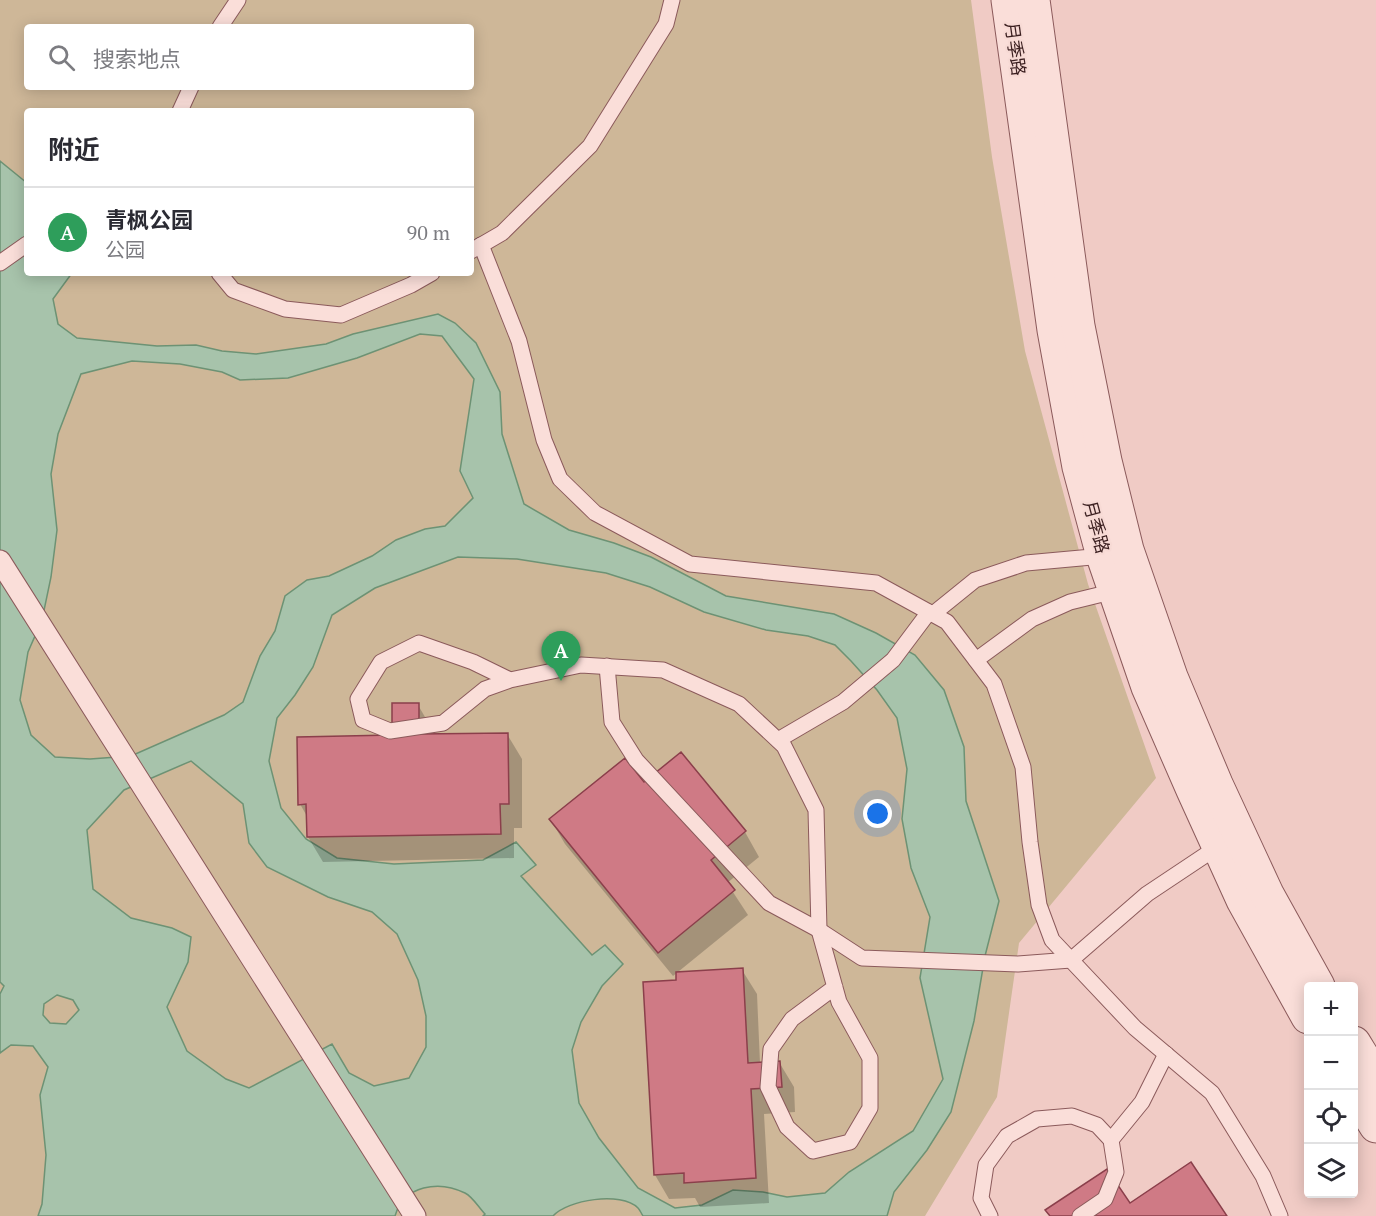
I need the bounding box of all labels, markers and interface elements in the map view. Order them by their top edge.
street label: 月季路 [1000,20,1032,77]
search box [24,24,474,90]
icon: search [45,41,78,74]
text: 搜索地点 [93,44,181,73]
text: 附近 [48,132,100,166]
text: 青枫公园 [105,205,193,234]
text: A [60,219,75,246]
text: 90 m [407,219,450,246]
text: 公园 [105,236,145,263]
street label: 月季路 [1078,498,1116,556]
pin: A [542,632,580,681]
your location [863,799,892,828]
map controls [1304,982,1358,1198]
button: + [1304,982,1358,1036]
button: − [1304,1036,1358,1090]
button: locate [1304,1090,1358,1144]
button: layers [1304,1144,1358,1198]

